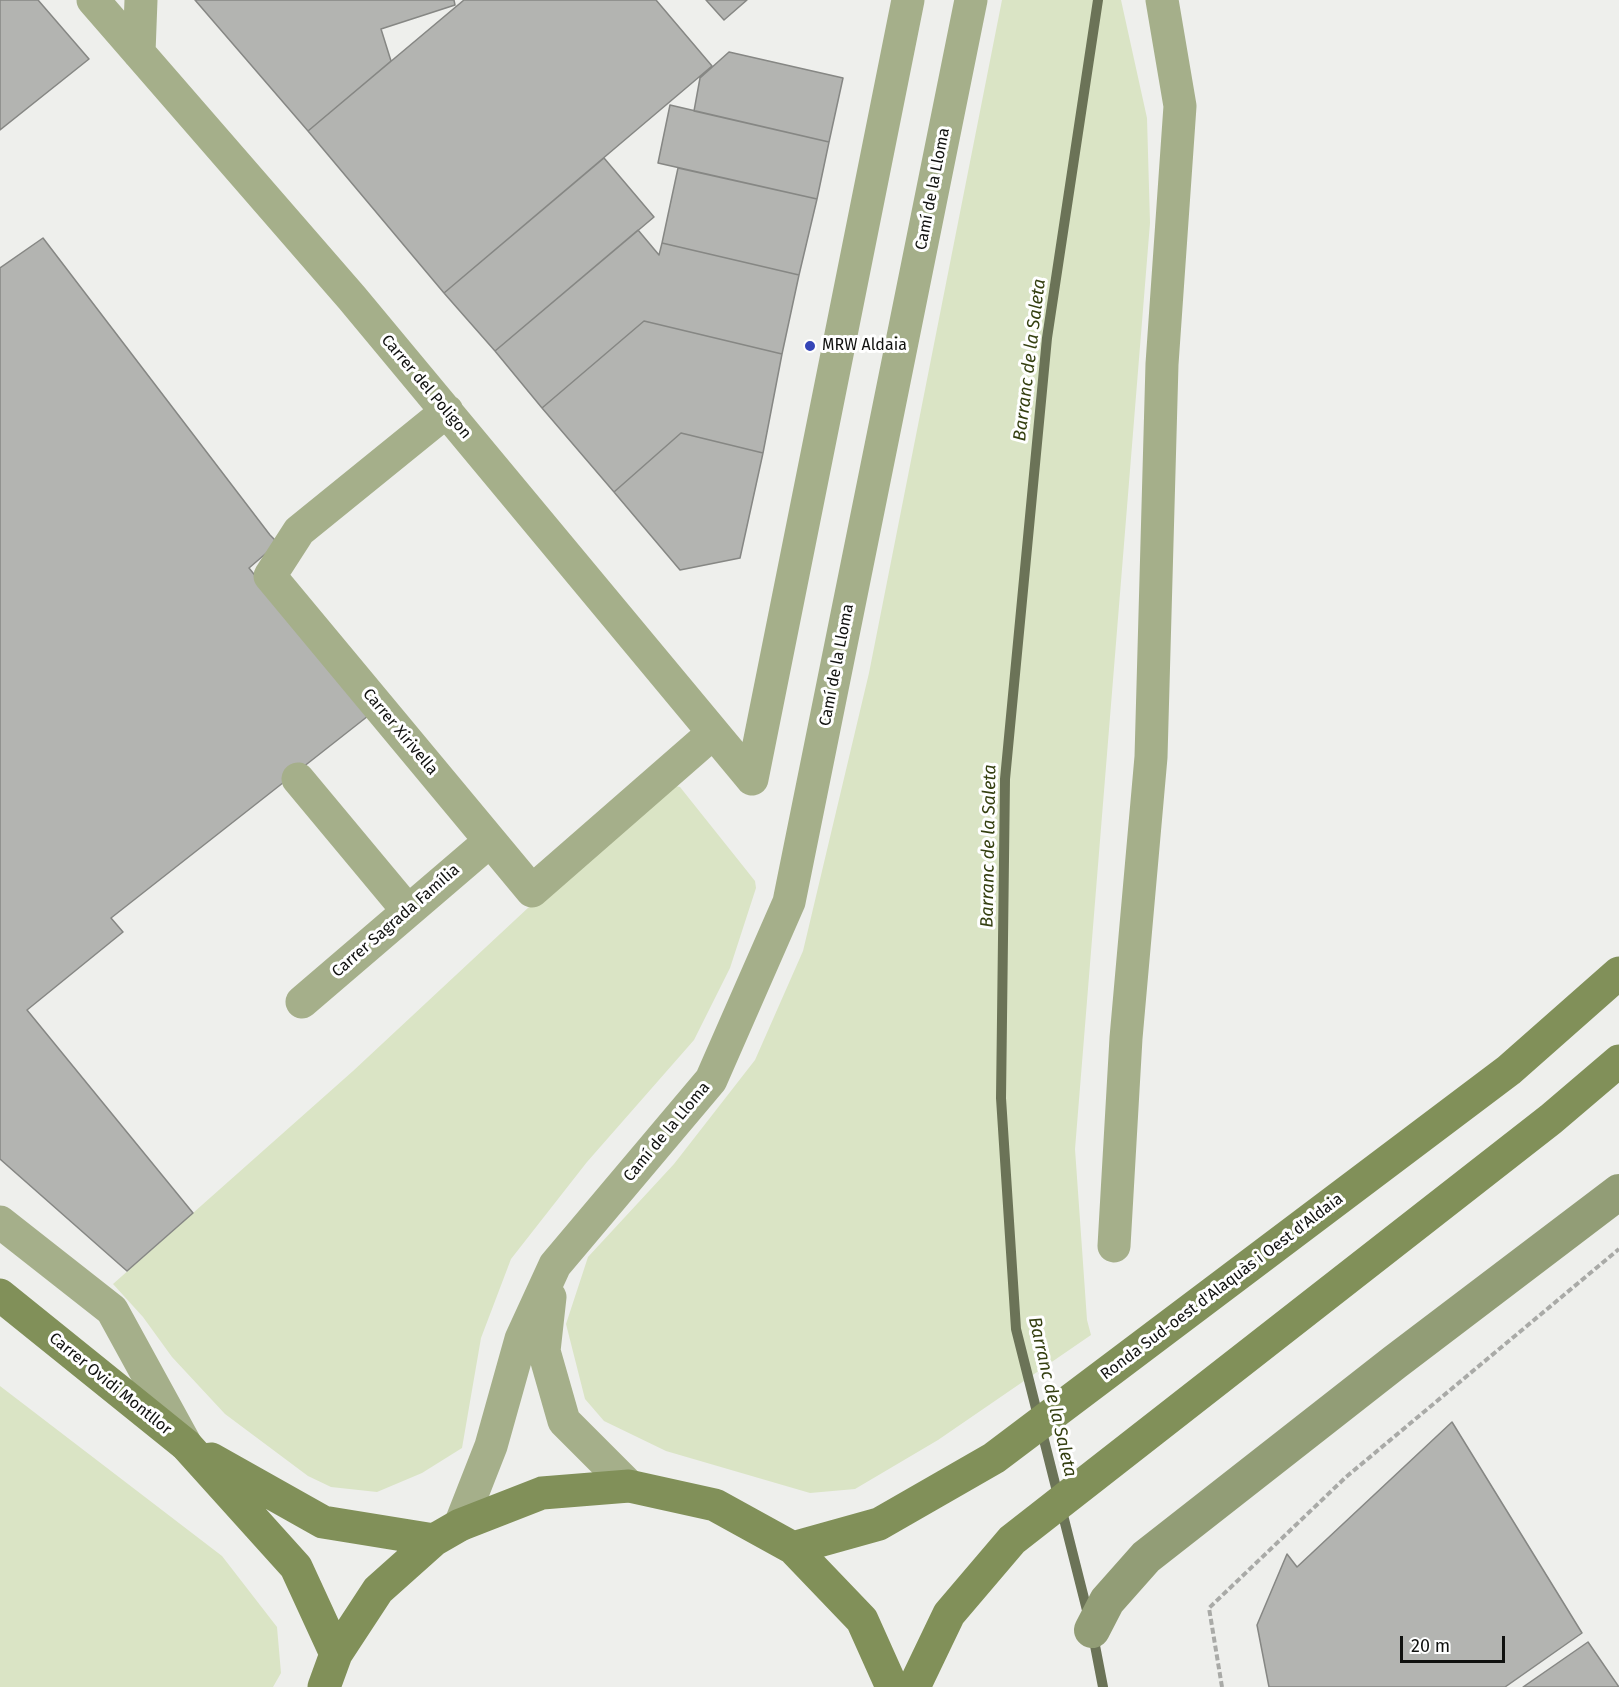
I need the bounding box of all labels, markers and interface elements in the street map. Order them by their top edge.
street label: Camí de la Lloma [912,126,954,252]
water label: Barranc de la Saleta [1009,278,1051,442]
street label: Carrer del Poligon [377,331,475,443]
place label: MRW Aldaia [822,336,907,356]
marker: MRW Aldaia [803,339,817,353]
street label: Camí de la Lloma [816,602,858,728]
street label: Carrer Xirivella [358,685,442,779]
water label: Barranc de la Saleta [977,764,1001,928]
street label: Carrer Sagrada Família [328,860,464,982]
street label: Camí de la Lloma [620,1078,714,1186]
street label: Ronda Sud-oest d'Alaquàs i Oest d'Aldaia [1097,1190,1347,1384]
water label: Barranc de la Saleta [1023,1315,1081,1479]
street label: Carrer Ovidi Montllor [45,1329,175,1439]
scale bar [1403,1624,1508,1662]
text: 20 m [1411,1635,1450,1657]

